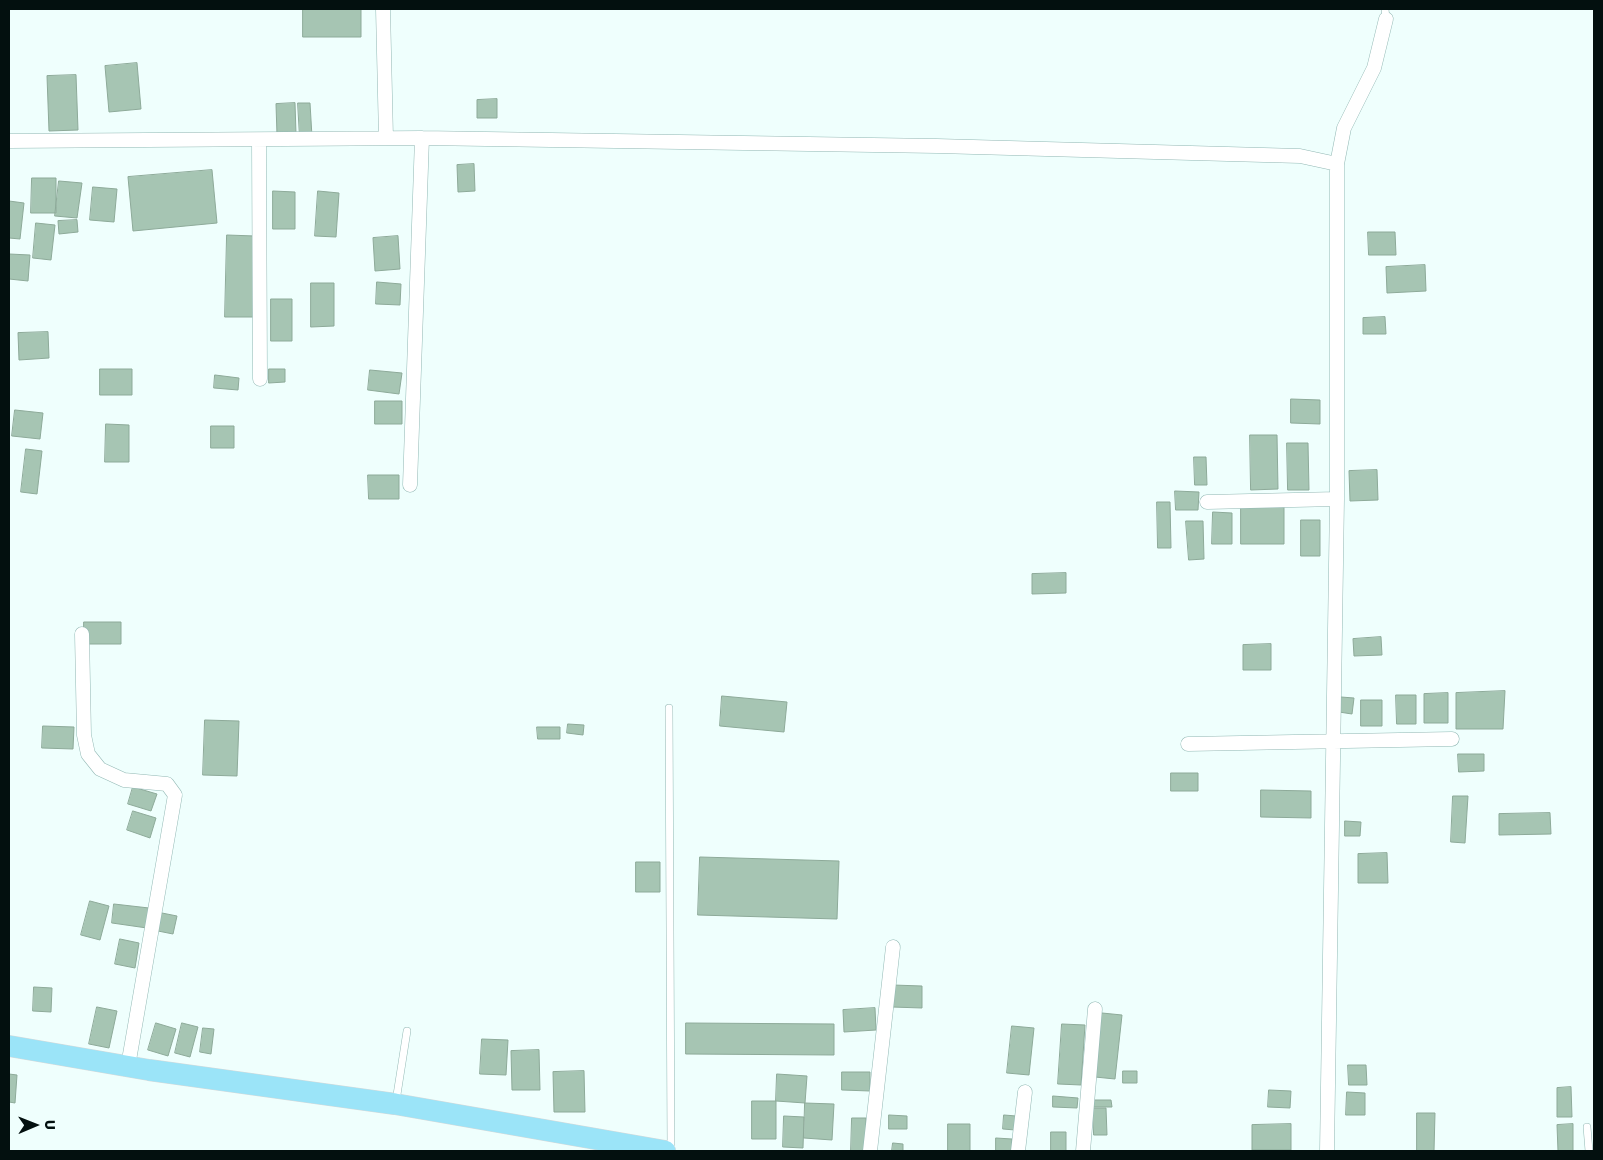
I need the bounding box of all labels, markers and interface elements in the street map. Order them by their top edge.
north arrow [10,1100,60,1150]
text: U [40,1120,60,1130]

